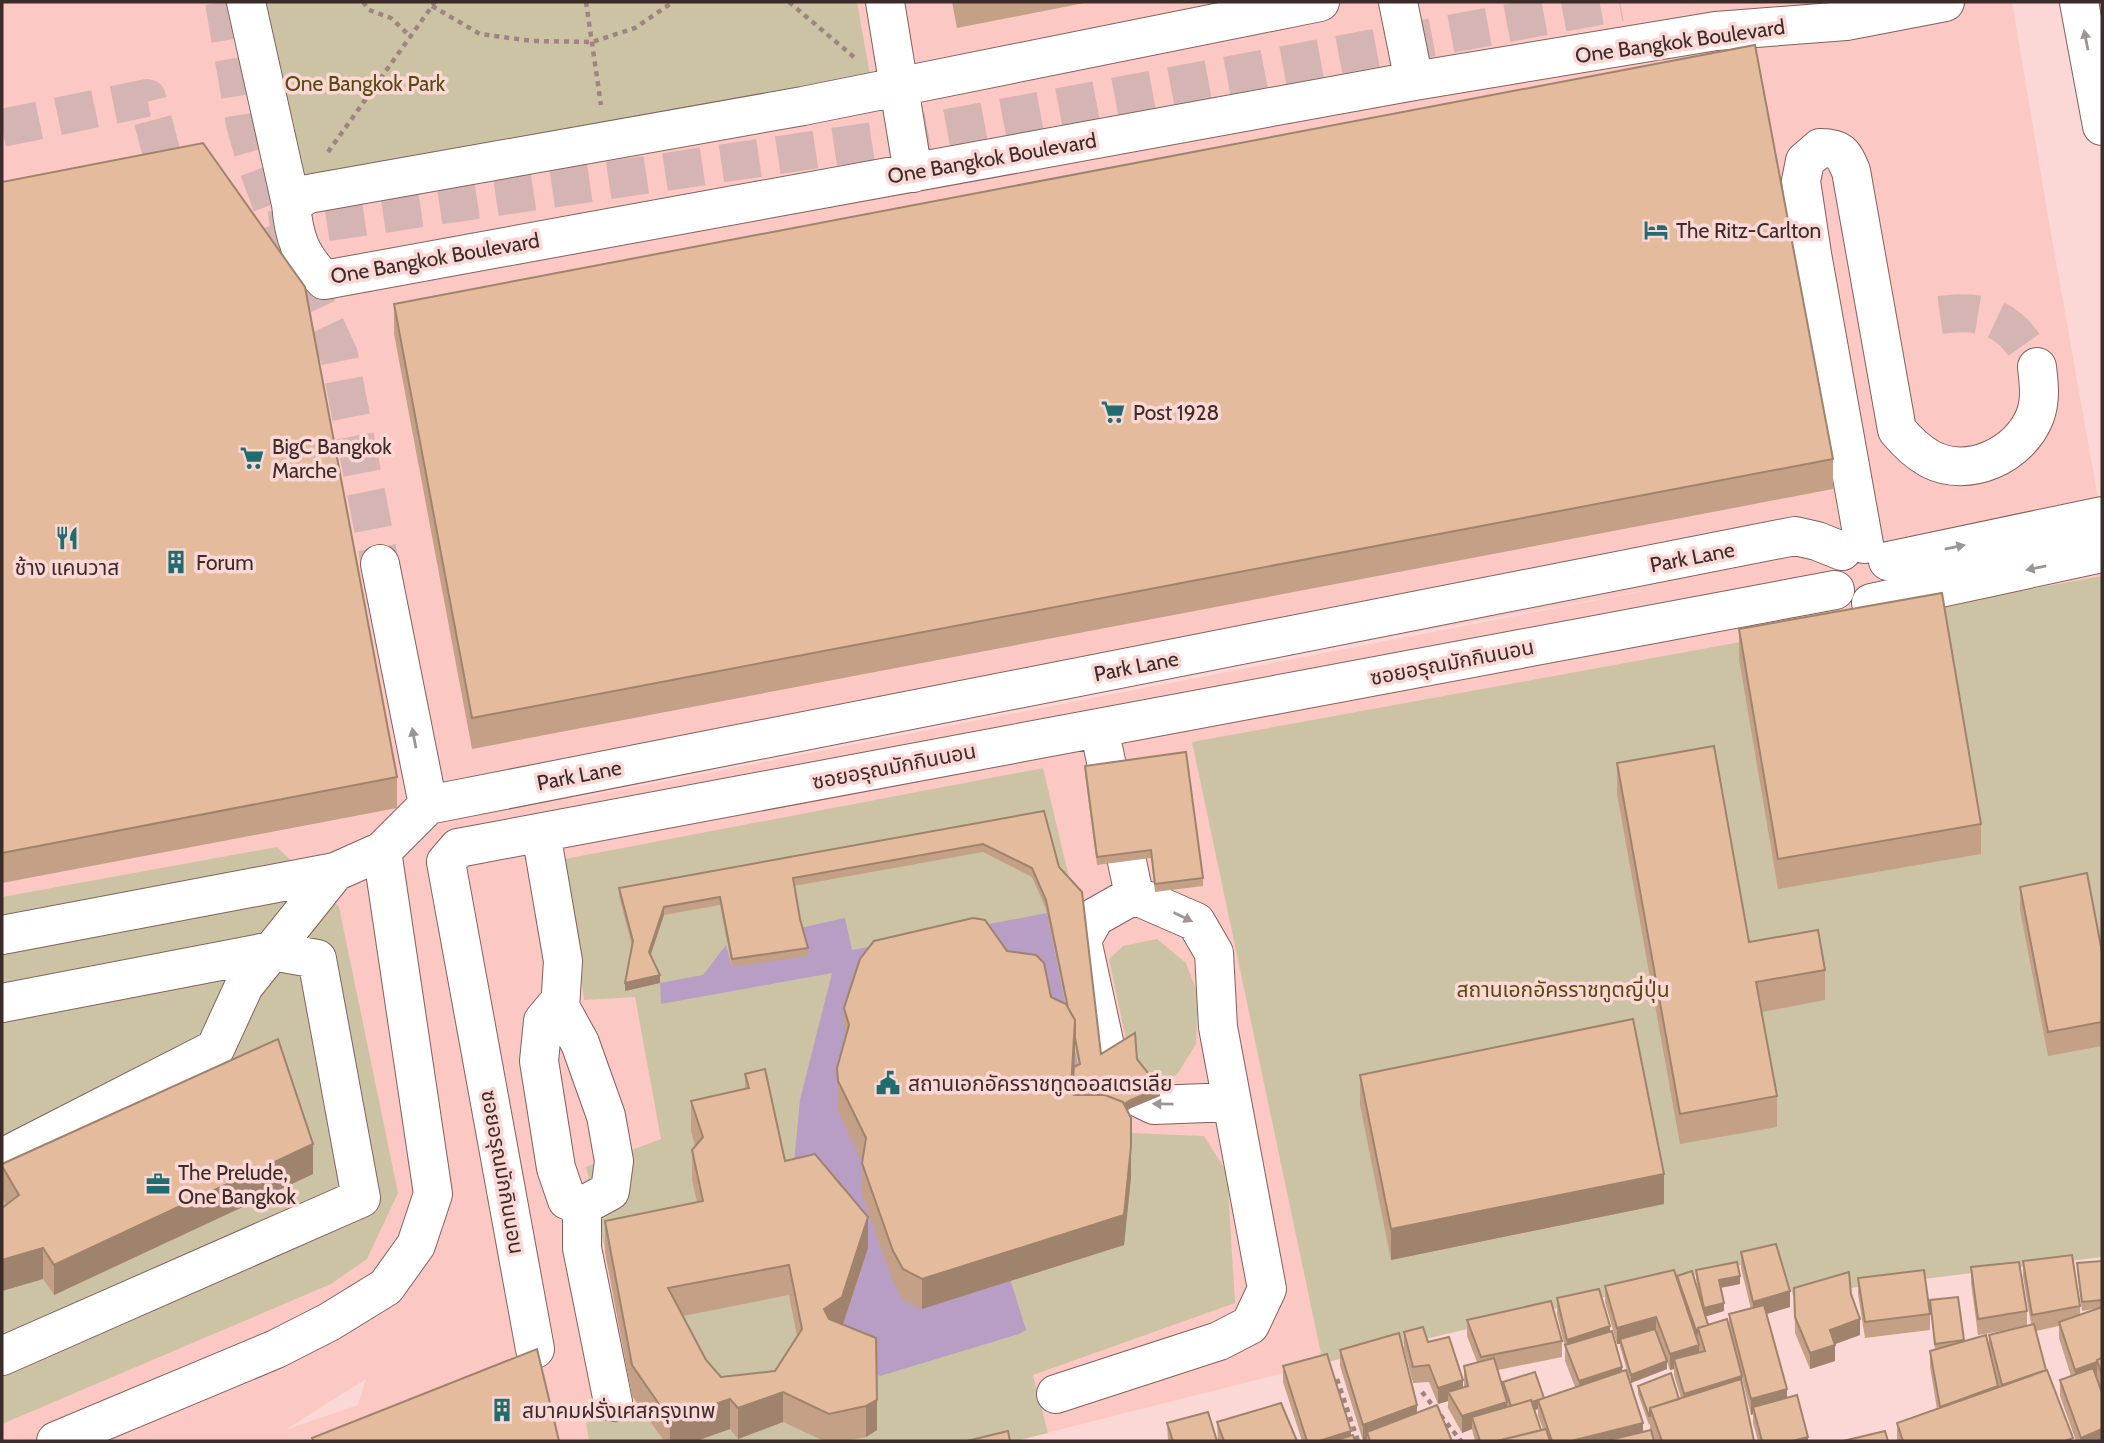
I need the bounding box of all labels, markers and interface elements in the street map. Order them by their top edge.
street label: One Bangkok Boulevard [1573,14,1787,68]
one-way arrow [2080,29,2091,51]
park label: One Bangkok Park [285,71,446,96]
street label: One Bangkok Boulevard [886,127,1098,189]
hotel icon: The Ritz-Carlton [1642,216,1670,244]
place label: The Ritz-Carlton [1676,218,1821,243]
street label: One Bangkok Boulevard [329,227,541,289]
supermarket icon: Post 1928 [1099,398,1127,426]
place label: Post 1928 [1133,400,1219,425]
place label: BigC Bangkok Marche [272,434,392,483]
supermarket icon: BigC Bangkok Marche [238,444,266,472]
restaurant icon: ช้าง แคนวาส [53,524,81,552]
street label: Park Lane [1648,537,1737,577]
one-way arrow [1944,541,1966,552]
building icon: Forum [162,548,190,576]
place label: Forum [196,550,254,575]
place label: ช้าง แคนวาส [15,555,119,580]
one-way arrow [2024,562,2046,573]
street label: ซอยอรุณมักกินนอน [1368,634,1536,691]
street label: Park Lane [1092,646,1181,686]
one-way arrow [409,727,420,749]
street label: ซอยอรุณมักกินนอน [810,738,978,795]
street label: Park Lane [535,755,624,795]
one-way arrow [1173,911,1194,922]
park label: สถานเอกอัครราชทูตญี่ปุ่น [1456,975,1670,1003]
public building icon: สถานเอกอัครราชทูตออสเตรเลีย [874,1069,902,1097]
place label: สถานเอกอัครราชทูตออสเตรเลีย [908,1071,1173,1097]
street label: ซอยอรุณมักกินนอน [475,1088,530,1256]
one-way arrow [1152,1098,1174,1109]
place label: The Prelude, One Bangkok [178,1160,297,1209]
office icon: The Prelude, One Bangkok [144,1170,172,1198]
building icon: สมาคมฝรั่งเศสกรุงเทพ [488,1396,516,1424]
place label: สมาคมฝรั่งเศสกรุงเทพ [522,1397,715,1424]

